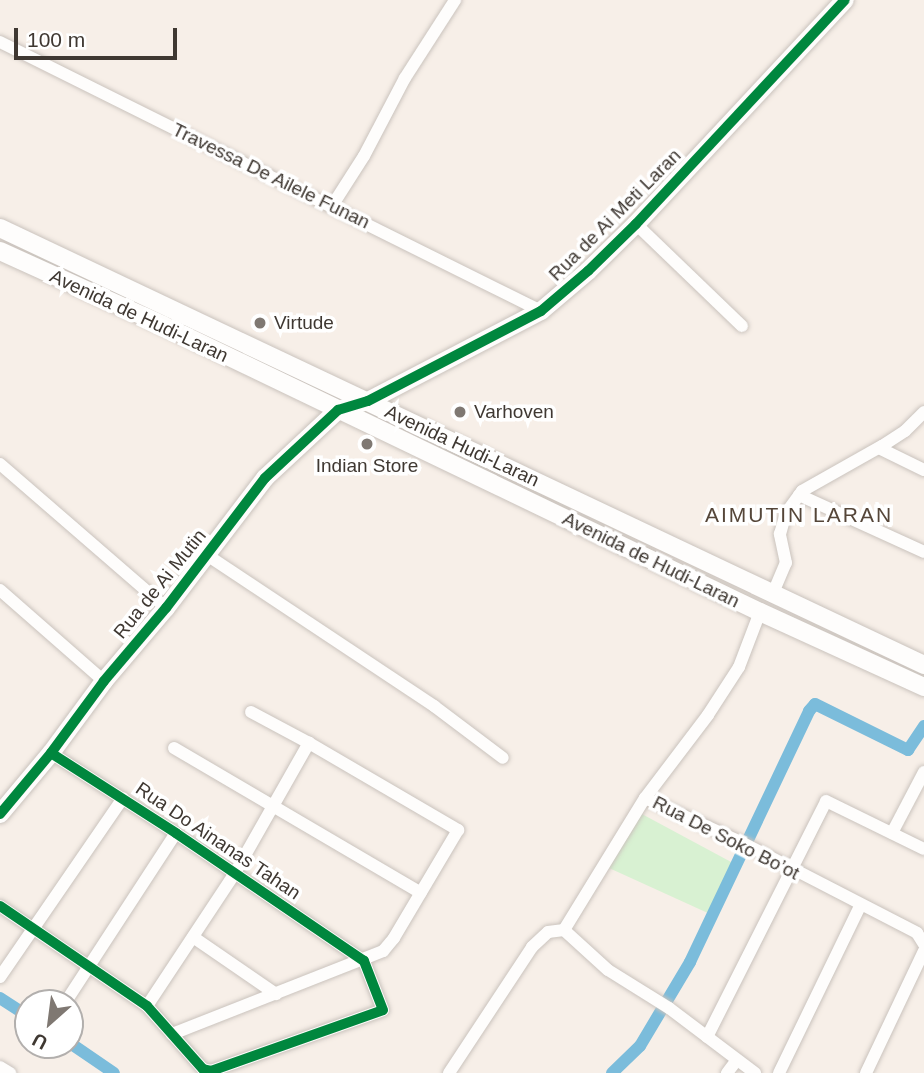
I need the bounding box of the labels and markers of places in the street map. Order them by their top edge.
place label: Virtude [274,312,334,334]
marker: Virtude [252,315,268,331]
place label: Varhoven [474,401,554,423]
marker: Varhoven [452,404,468,420]
marker: Indian Store [359,436,375,452]
place label: Indian Store [316,455,418,477]

